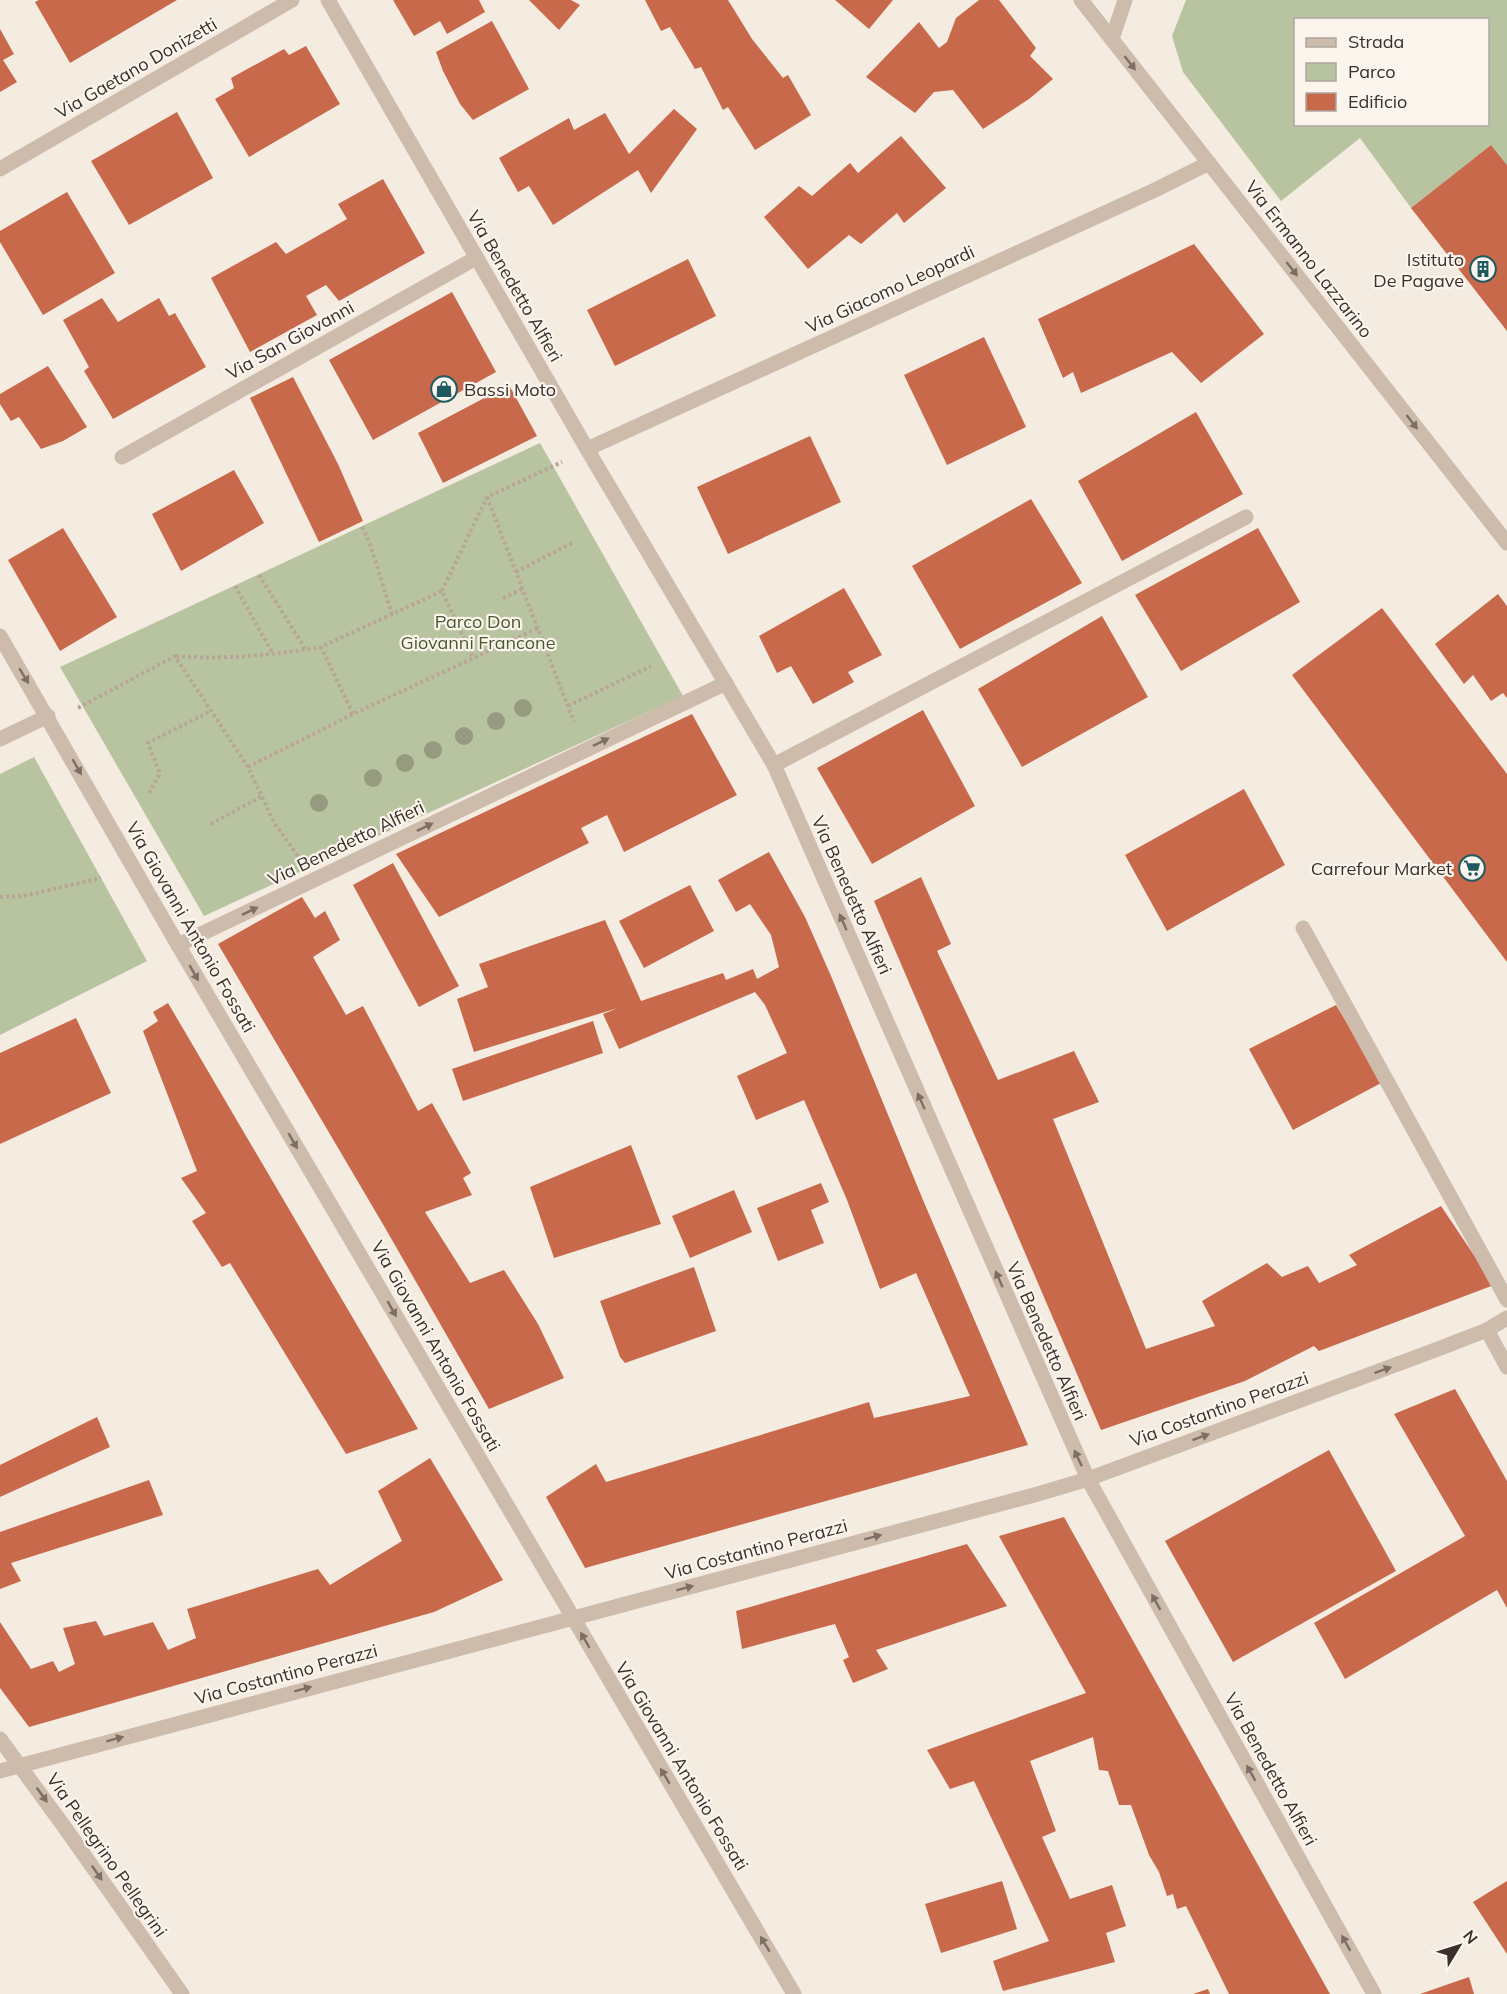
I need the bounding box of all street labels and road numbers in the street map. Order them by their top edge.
street label: Via Gaetano Donizetti [51,12,221,124]
street label: Via Ermanno Lazzarino [1240,176,1378,342]
street label: Via Benedetto Alfieri [462,206,568,366]
street label: Via Giacomo Leopardi [802,240,978,338]
street label: Via San Giovanni [222,295,358,385]
street label: Via Benedetto Alfieri [264,795,428,891]
street label: Via Benedetto Alfieri [807,812,897,978]
street label: Via Giovanni Antonio Fossati [121,818,261,1036]
street label: Via Giovanni Antonio Fossati [366,1237,506,1455]
street label: Via Benedetto Alfieri [1002,1258,1092,1424]
street label: Via Costantino Perazzi [1127,1366,1311,1452]
street label: Via Costantino Perazzi [662,1514,850,1584]
street label: Via Costantino Perazzi [192,1639,380,1709]
street label: Via Giovanni Antonio Fossati [610,1657,754,1875]
street label: Via Benedetto Alfieri [1219,1689,1323,1849]
street label: Via Pellegrino Pellegrini [42,1769,172,1941]

